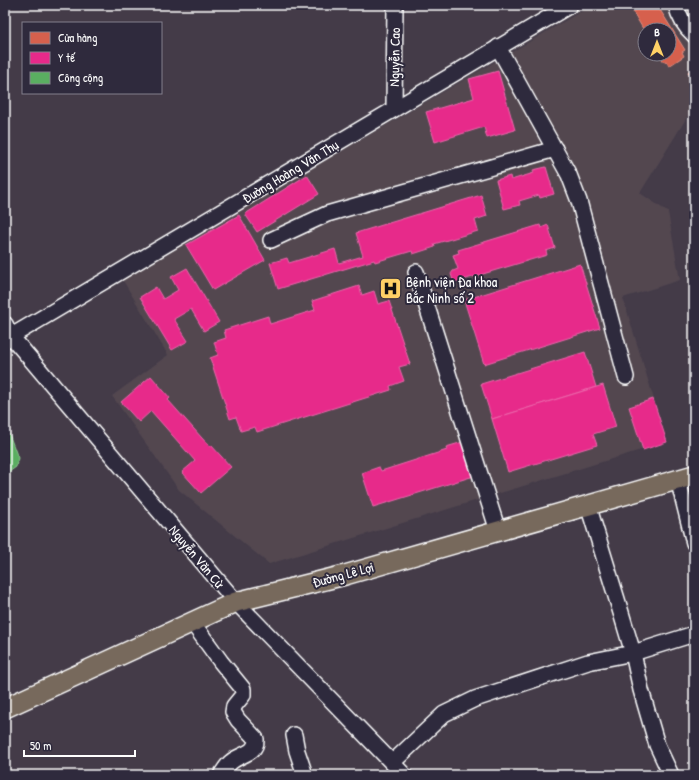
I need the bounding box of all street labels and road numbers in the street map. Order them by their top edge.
street label: Nguyễn Cao [384,27,405,87]
street label: Đường Hoàng Văn Thụ [238,135,343,208]
street label: Nguyễn Văn Cừ [164,521,230,593]
street label: Đường Lê Lợi [310,557,376,592]

